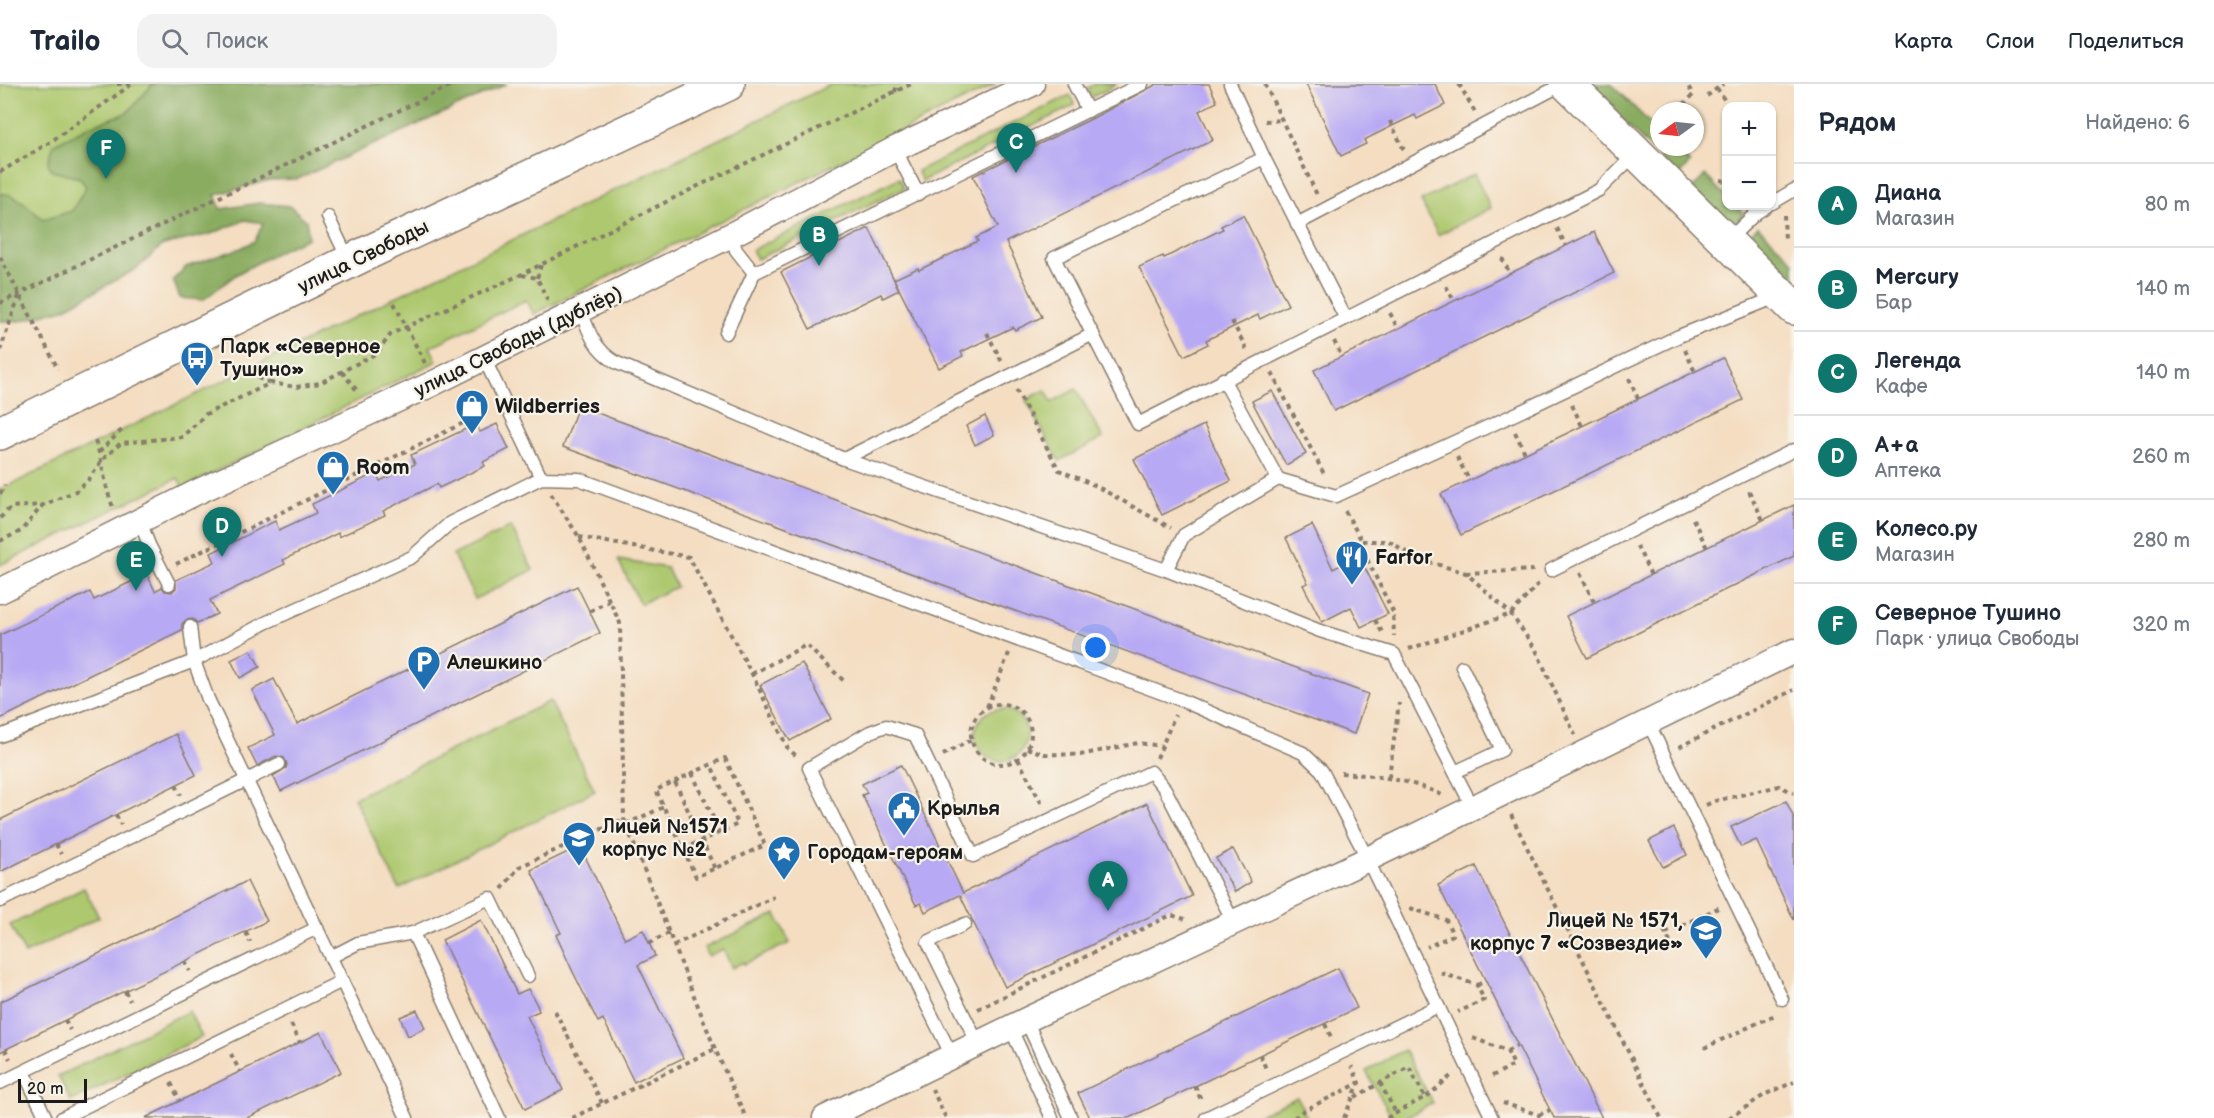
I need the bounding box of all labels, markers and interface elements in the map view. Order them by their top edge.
search box [137,14,557,68]
text: Trailo [30,25,101,58]
icon: search [158,25,191,58]
text: Поиск [206,28,268,55]
text: Карта [1894,29,1953,54]
text: Слои [1986,29,2035,54]
text: Поделиться [2068,29,2184,54]
north arrow [1650,102,1704,156]
map controls [1722,102,1776,210]
button: + [1722,102,1776,156]
text: Рядом [1818,108,1896,139]
text: Найдено: 6 [2085,111,2190,135]
pin: C [996,124,1036,173]
pin: F [86,130,126,179]
button: − [1722,156,1776,210]
text: Диана [1875,180,1941,207]
text: A [1831,193,1844,217]
text: 80 m [2145,193,2190,217]
text: Магазин [1875,207,1955,231]
street label: улица Свободы [294,215,433,299]
pin: B [800,216,838,266]
text: Mercury [1875,264,1959,291]
text: B [1830,277,1845,301]
text: 140 m [2136,277,2190,301]
street label: улица Свободы (дублёр) [410,281,626,403]
text: Бар [1875,291,1912,315]
place label: Парк «Северное Тушино» [220,335,380,382]
bus stop icon: Парк «Северное Тушино» [179,340,215,387]
text: Легенда [1875,348,1961,375]
text: C [1830,361,1845,385]
text: 140 m [2136,361,2190,385]
text: Кафе [1875,375,1928,399]
shop icon: Wildberries [454,388,490,435]
place label: Wildberries [495,395,600,419]
text: А+а [1875,432,1918,459]
text: D [1831,445,1844,469]
text: 260 m [2132,445,2190,469]
shop icon: Room [315,449,351,496]
place label: Room [356,456,410,480]
text: Аптека [1875,459,1941,483]
pin: D [202,508,242,557]
text: Колесо.ру [1875,516,1978,543]
text: E [1831,529,1844,553]
text: 280 m [2133,529,2190,553]
restaurant icon: Farfor [1334,539,1370,586]
pin: E [116,542,156,591]
text: Магазин [1875,543,1955,567]
place label: Farfor [1375,546,1433,570]
text: Северное Тушино [1875,600,2061,627]
text: F [1831,613,1844,637]
text: 320 m [2132,613,2190,637]
text: Парк · улица Свободы [1875,627,2079,651]
your location [1081,633,1110,662]
parking icon: Алешкино [406,644,442,691]
place label: Алешкино [446,651,542,675]
public building icon: Крылья [886,790,922,837]
place label: Крылья [927,797,1000,821]
place label: Лицей №1571 корпус №2 [601,815,728,862]
school or university icon: Лицей №1571 корпус №2 [561,820,597,867]
place icon: Городам-героям [766,834,802,881]
place label: Городам-героям [807,841,963,865]
pin: A [1088,862,1128,911]
place label: Лицей № 1571, корпус 7 «Созвездие» [1470,909,1683,956]
school or university icon: Лицей № 1571, корпус 7 «Созвездие» [1688,913,1724,960]
scale bar [18,1076,87,1104]
text: 20 m [27,1080,63,1099]

